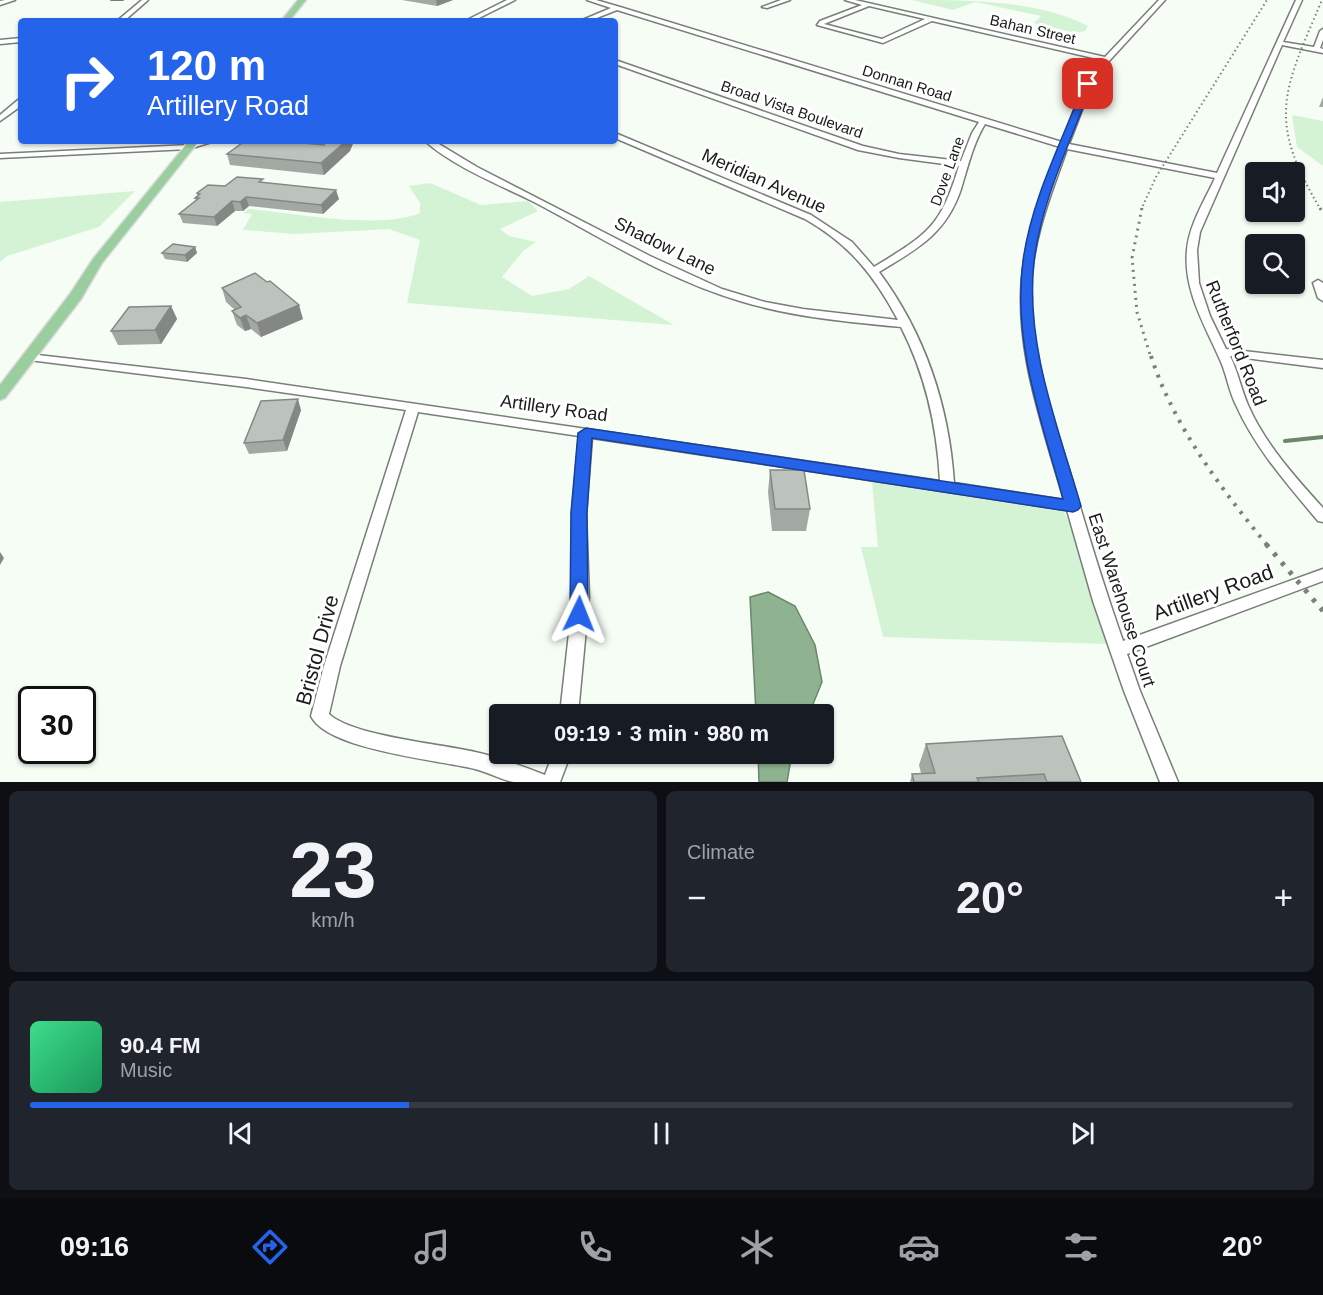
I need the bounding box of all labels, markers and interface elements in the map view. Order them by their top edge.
street label: Bahan Street [988,11,1078,47]
icon: right [48,42,126,120]
text: 120 m [147,42,266,89]
pin [1062,58,1113,109]
street label: Donnan Road [860,61,954,105]
icon: arrive [1071,67,1104,100]
street label: Broad Vista Boulevard [719,77,865,141]
text: Artillery Road [147,91,309,121]
street label: Dove Lane [927,134,967,208]
street label: Meridian Avenue [699,145,829,217]
map controls [1245,162,1305,294]
button: sound [1245,162,1305,222]
street label: Shadow Lane [611,213,719,279]
button: search [1245,234,1305,294]
street label: Rutherford Road [1202,278,1270,408]
street label: Artillery Road [499,391,609,425]
street label: East Warehouse Court [1084,511,1160,689]
street label: Artillery Road [1150,560,1276,624]
position arrow [547,582,611,646]
street label: Bristol Drive [291,592,343,708]
speed limit sign: 30 [18,686,96,764]
text: 09:19 · 3 min · 980 m [554,721,769,746]
text: 23 [290,826,376,914]
text: Climate [687,841,755,863]
text: 20° [956,872,1024,923]
text: − [687,879,706,916]
text: + [1274,879,1293,916]
text: km/h [311,909,355,931]
text: 90.4 FM [120,1033,201,1058]
text: Music [120,1059,172,1081]
icon: previous [224,1117,257,1150]
icon: pause [645,1117,678,1150]
icon: next [1066,1117,1099,1150]
icon: directions [249,1226,291,1268]
icon: music [411,1226,453,1268]
icon: phone [574,1226,616,1268]
icon: climate [736,1226,778,1268]
icon: car [898,1226,940,1268]
icon: filters [1060,1226,1102,1268]
text: 09:16 [60,1232,129,1262]
text: 20° [1222,1232,1263,1262]

